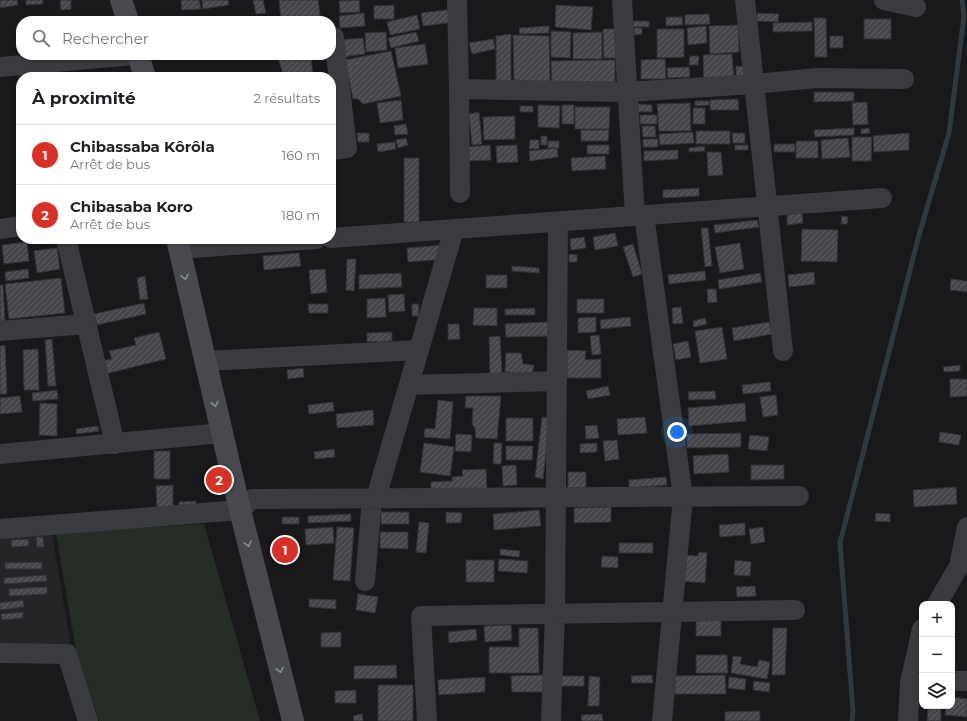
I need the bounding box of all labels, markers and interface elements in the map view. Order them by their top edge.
search box [16,16,336,60]
icon: search [30,27,52,49]
text: Rechercher [62,29,149,48]
text: À proximité [32,88,136,108]
text: 2 résultats [254,90,320,106]
text: Chibassaba Kôrôla [70,137,215,156]
text: 1 [42,147,48,163]
text: 160 m [282,147,320,163]
text: Arrêt de bus [70,156,150,172]
text: Chibasaba Koro [70,197,193,216]
text: 2 [41,207,49,223]
text: 180 m [281,207,320,223]
text: Arrêt de bus [70,216,150,232]
one-way arrow [181,274,189,280]
one-way arrow [210,400,218,407]
your location [667,422,687,442]
pin: 2 [206,465,232,495]
pin: 1 [272,535,298,565]
one-way arrow [243,540,252,547]
map controls [919,601,955,709]
button: + [919,601,955,637]
button: − [919,637,955,673]
one-way arrow [275,666,284,673]
button: layers [919,673,955,709]

